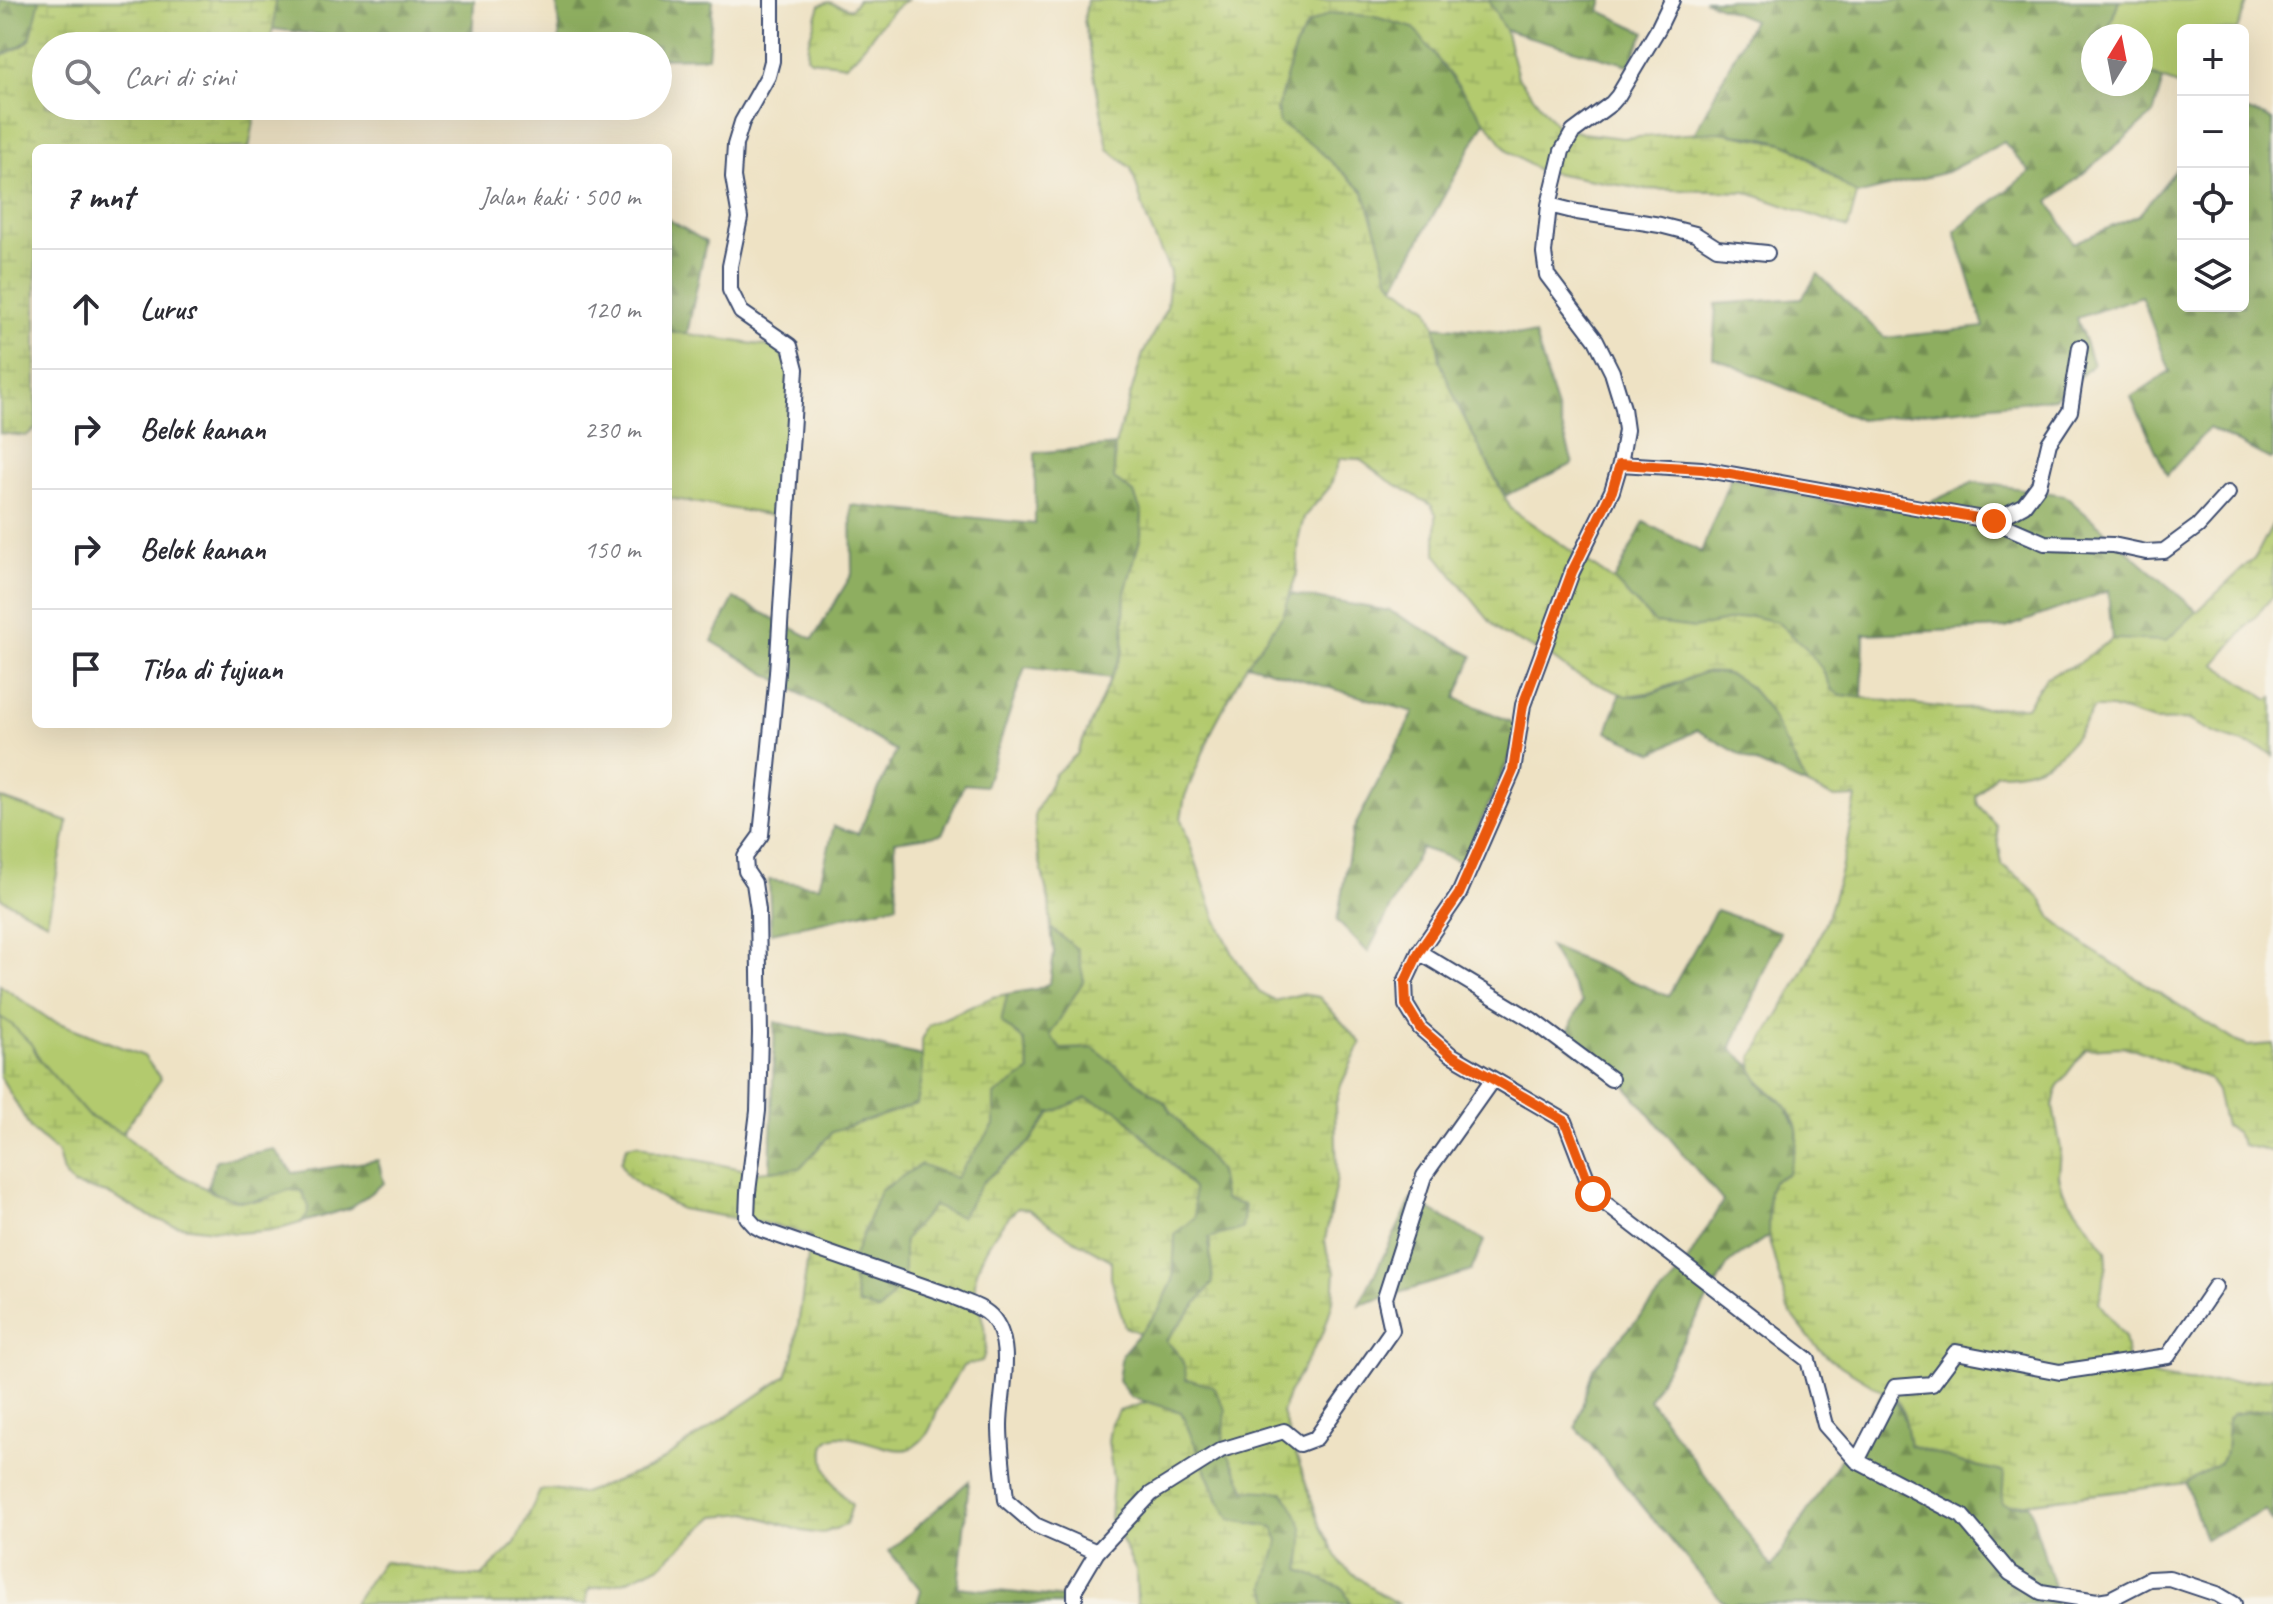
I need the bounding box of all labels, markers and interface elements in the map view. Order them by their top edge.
north arrow [2081,24,2153,96]
map controls [2177,24,2249,312]
button: + [2177,24,2249,96]
search box [32,32,672,120]
icon: search [60,54,104,98]
text: Cari di sini [124,57,235,95]
button: − [2177,96,2249,168]
button: locate [2177,168,2249,240]
text: 7 mnt [64,175,134,218]
text: Jalan kaki · 500 m [480,180,640,213]
button: layers [2177,240,2249,312]
icon: ahead [64,287,108,331]
text: Lurus [140,290,195,328]
text: 120 m [584,293,640,326]
icon: right [64,407,108,451]
text: Belok kanan [140,410,265,448]
text: 230 m [584,413,640,446]
route end [1976,503,2012,539]
icon: right [64,527,108,571]
text: Belok kanan [140,530,265,568]
text: 150 m [584,533,640,566]
icon: arrive [64,647,108,691]
text: Tiba di tujuan [140,650,283,688]
route start [1575,1176,1611,1212]

